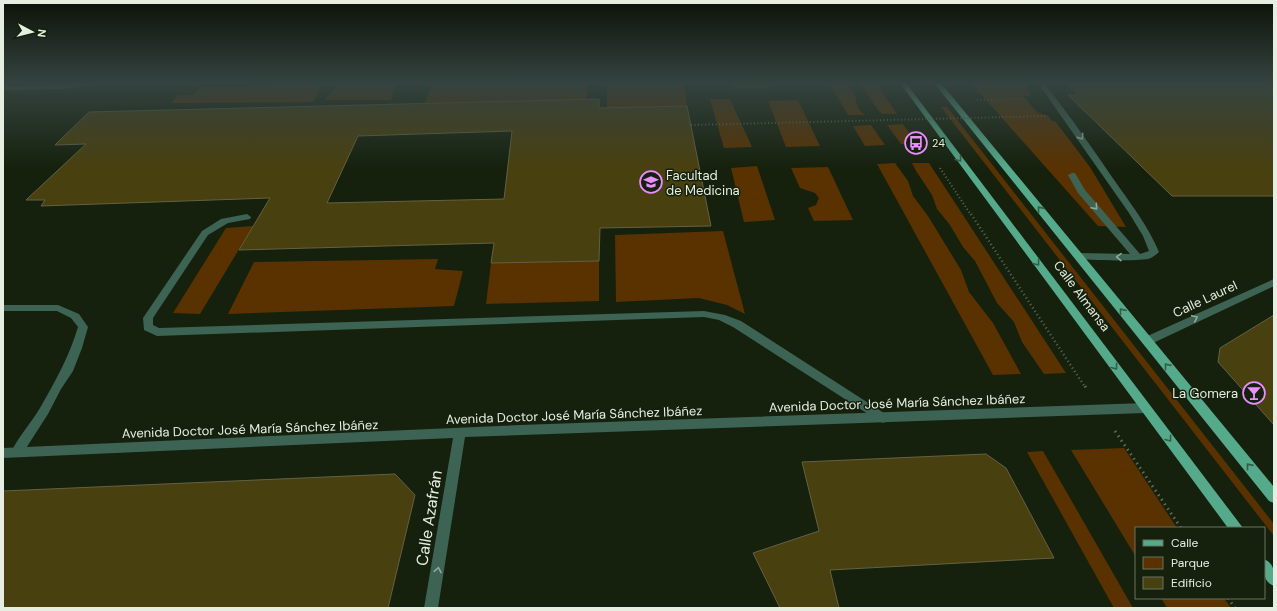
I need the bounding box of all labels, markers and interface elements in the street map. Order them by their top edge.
north arrow [12,12,52,52]
text: N [34,28,49,38]
bus stop icon: 24 [903,130,929,156]
one-way arrow [1076,133,1084,140]
place label: 24 [932,136,945,150]
one-way arrow [955,155,962,162]
place label: Facultad de Medicina [666,167,740,199]
school or university icon: Facultad de Medicina [638,169,664,195]
one-way arrow [1090,202,1097,210]
one-way arrow [1038,207,1045,214]
one-way arrow [1116,253,1122,261]
street label: Calle Almansa [1050,257,1114,335]
one-way arrow [1032,259,1039,266]
street label: Calle Laurel [1170,277,1240,321]
one-way arrow [1120,308,1127,315]
one-way arrow [1191,315,1198,323]
one-way arrow [1110,363,1117,370]
one-way arrow [1165,363,1172,370]
bar icon: La Gomera [1241,380,1267,406]
place label: La Gomera [1172,385,1238,402]
street label: Avenida Doctor José María Sánchez Ibáñez [768,390,1026,416]
street label: Avenida Doctor José María Sánchez Ibáñez [445,402,703,428]
street label: Avenida Doctor José María Sánchez Ibáñez [121,416,379,442]
one-way arrow [1164,435,1172,442]
one-way arrow [1247,464,1254,471]
street label: Calle Azafrán [411,469,447,567]
legend [1135,527,1265,599]
text: Calle [1171,535,1198,551]
text: Parque [1171,555,1210,571]
one-way arrow [433,566,442,573]
text: Edificio [1171,575,1212,591]

